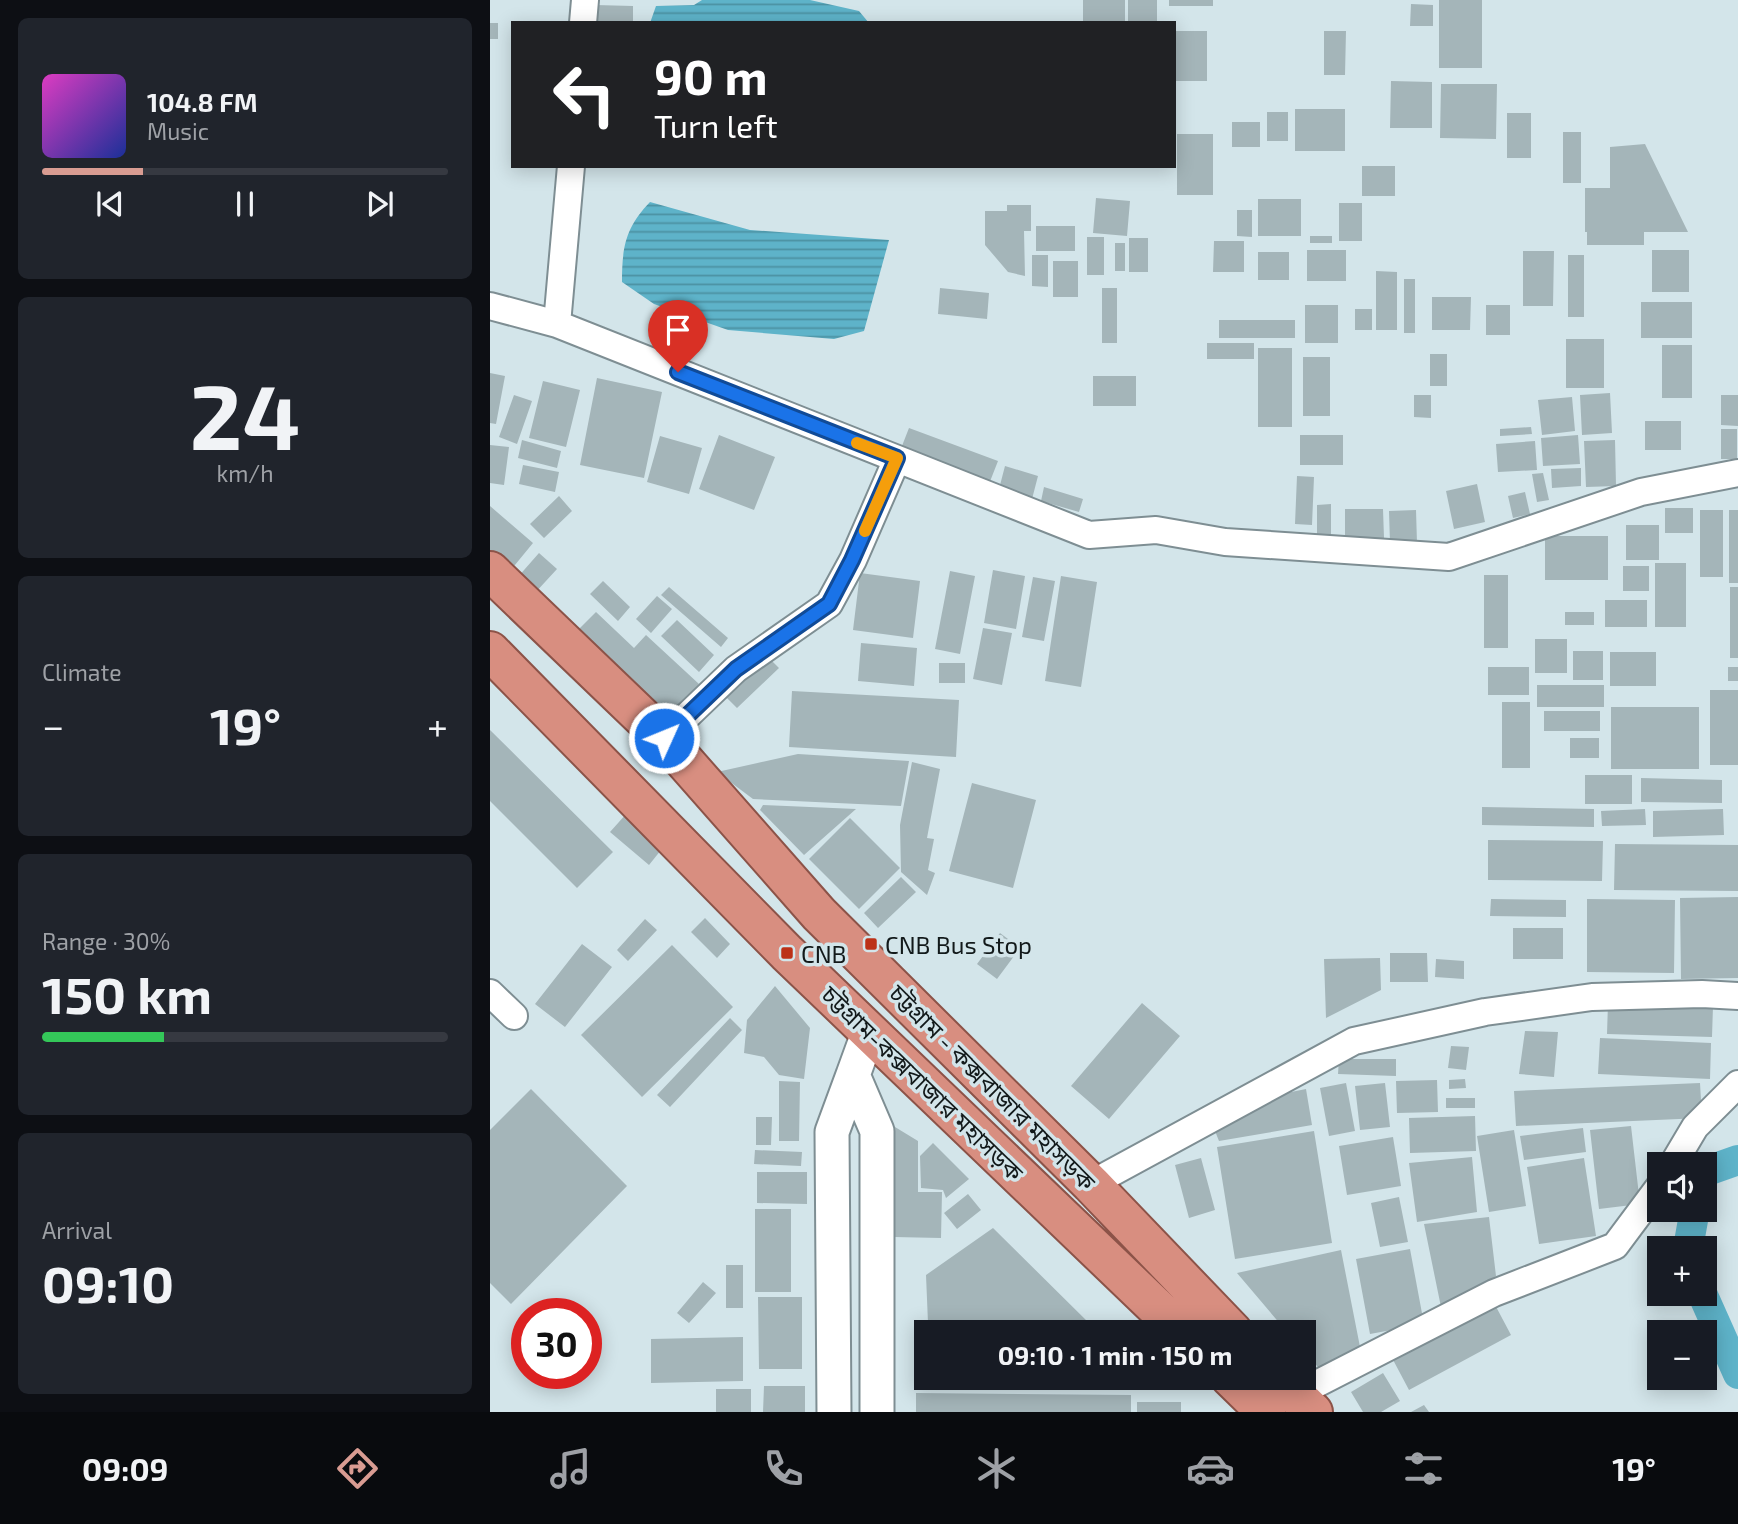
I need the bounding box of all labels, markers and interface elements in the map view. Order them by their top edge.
text: 90 m [654,46,768,105]
icon: left [539,49,630,140]
text: 104.8 FM [147,86,258,117]
text: Turn left [654,106,778,144]
text: Music [147,117,209,145]
icon: previous [91,185,129,223]
icon: pause [226,185,264,223]
icon: next [361,185,399,223]
pin [648,300,708,372]
icon: arrive [659,311,697,349]
text: 24 [190,359,300,468]
text: km/h [216,459,274,487]
text: Climate [42,658,122,686]
text: 19° [210,693,281,755]
position arrow [627,701,701,775]
text: − [42,702,64,748]
text: + [427,702,448,748]
text: Range · 30% [42,927,170,955]
place label: CNB Bus Stop [885,930,1032,959]
marker: CNB Bus Stop [863,936,879,952]
place label: CNB [801,939,846,968]
marker: CNB [779,945,795,961]
text: 150 km [42,962,212,1024]
street label: চট্টগ্রাম - কক্সবাজার মহাসড়ক [883,977,1102,1196]
street label: চট্টগ্রাম-কক্সবাজার মহাসড়ক [816,979,1030,1187]
map controls [1647,1152,1717,1390]
button: sound [1647,1152,1717,1222]
text: Arrival [42,1216,112,1244]
button: + [1647,1236,1717,1306]
text: 09:10 [42,1251,174,1313]
speed limit sign: 30 [511,1298,602,1389]
button: − [1647,1320,1717,1390]
text: 09:10 · 1 min · 150 m [998,1339,1232,1370]
icon: directions [333,1444,382,1493]
icon: music [546,1444,595,1493]
icon: phone [759,1444,808,1493]
icon: climate [972,1444,1021,1493]
icon: car [1186,1444,1235,1493]
icon: filters [1399,1444,1448,1493]
text: 09:09 [82,1449,168,1487]
text: 19° [1612,1449,1656,1487]

